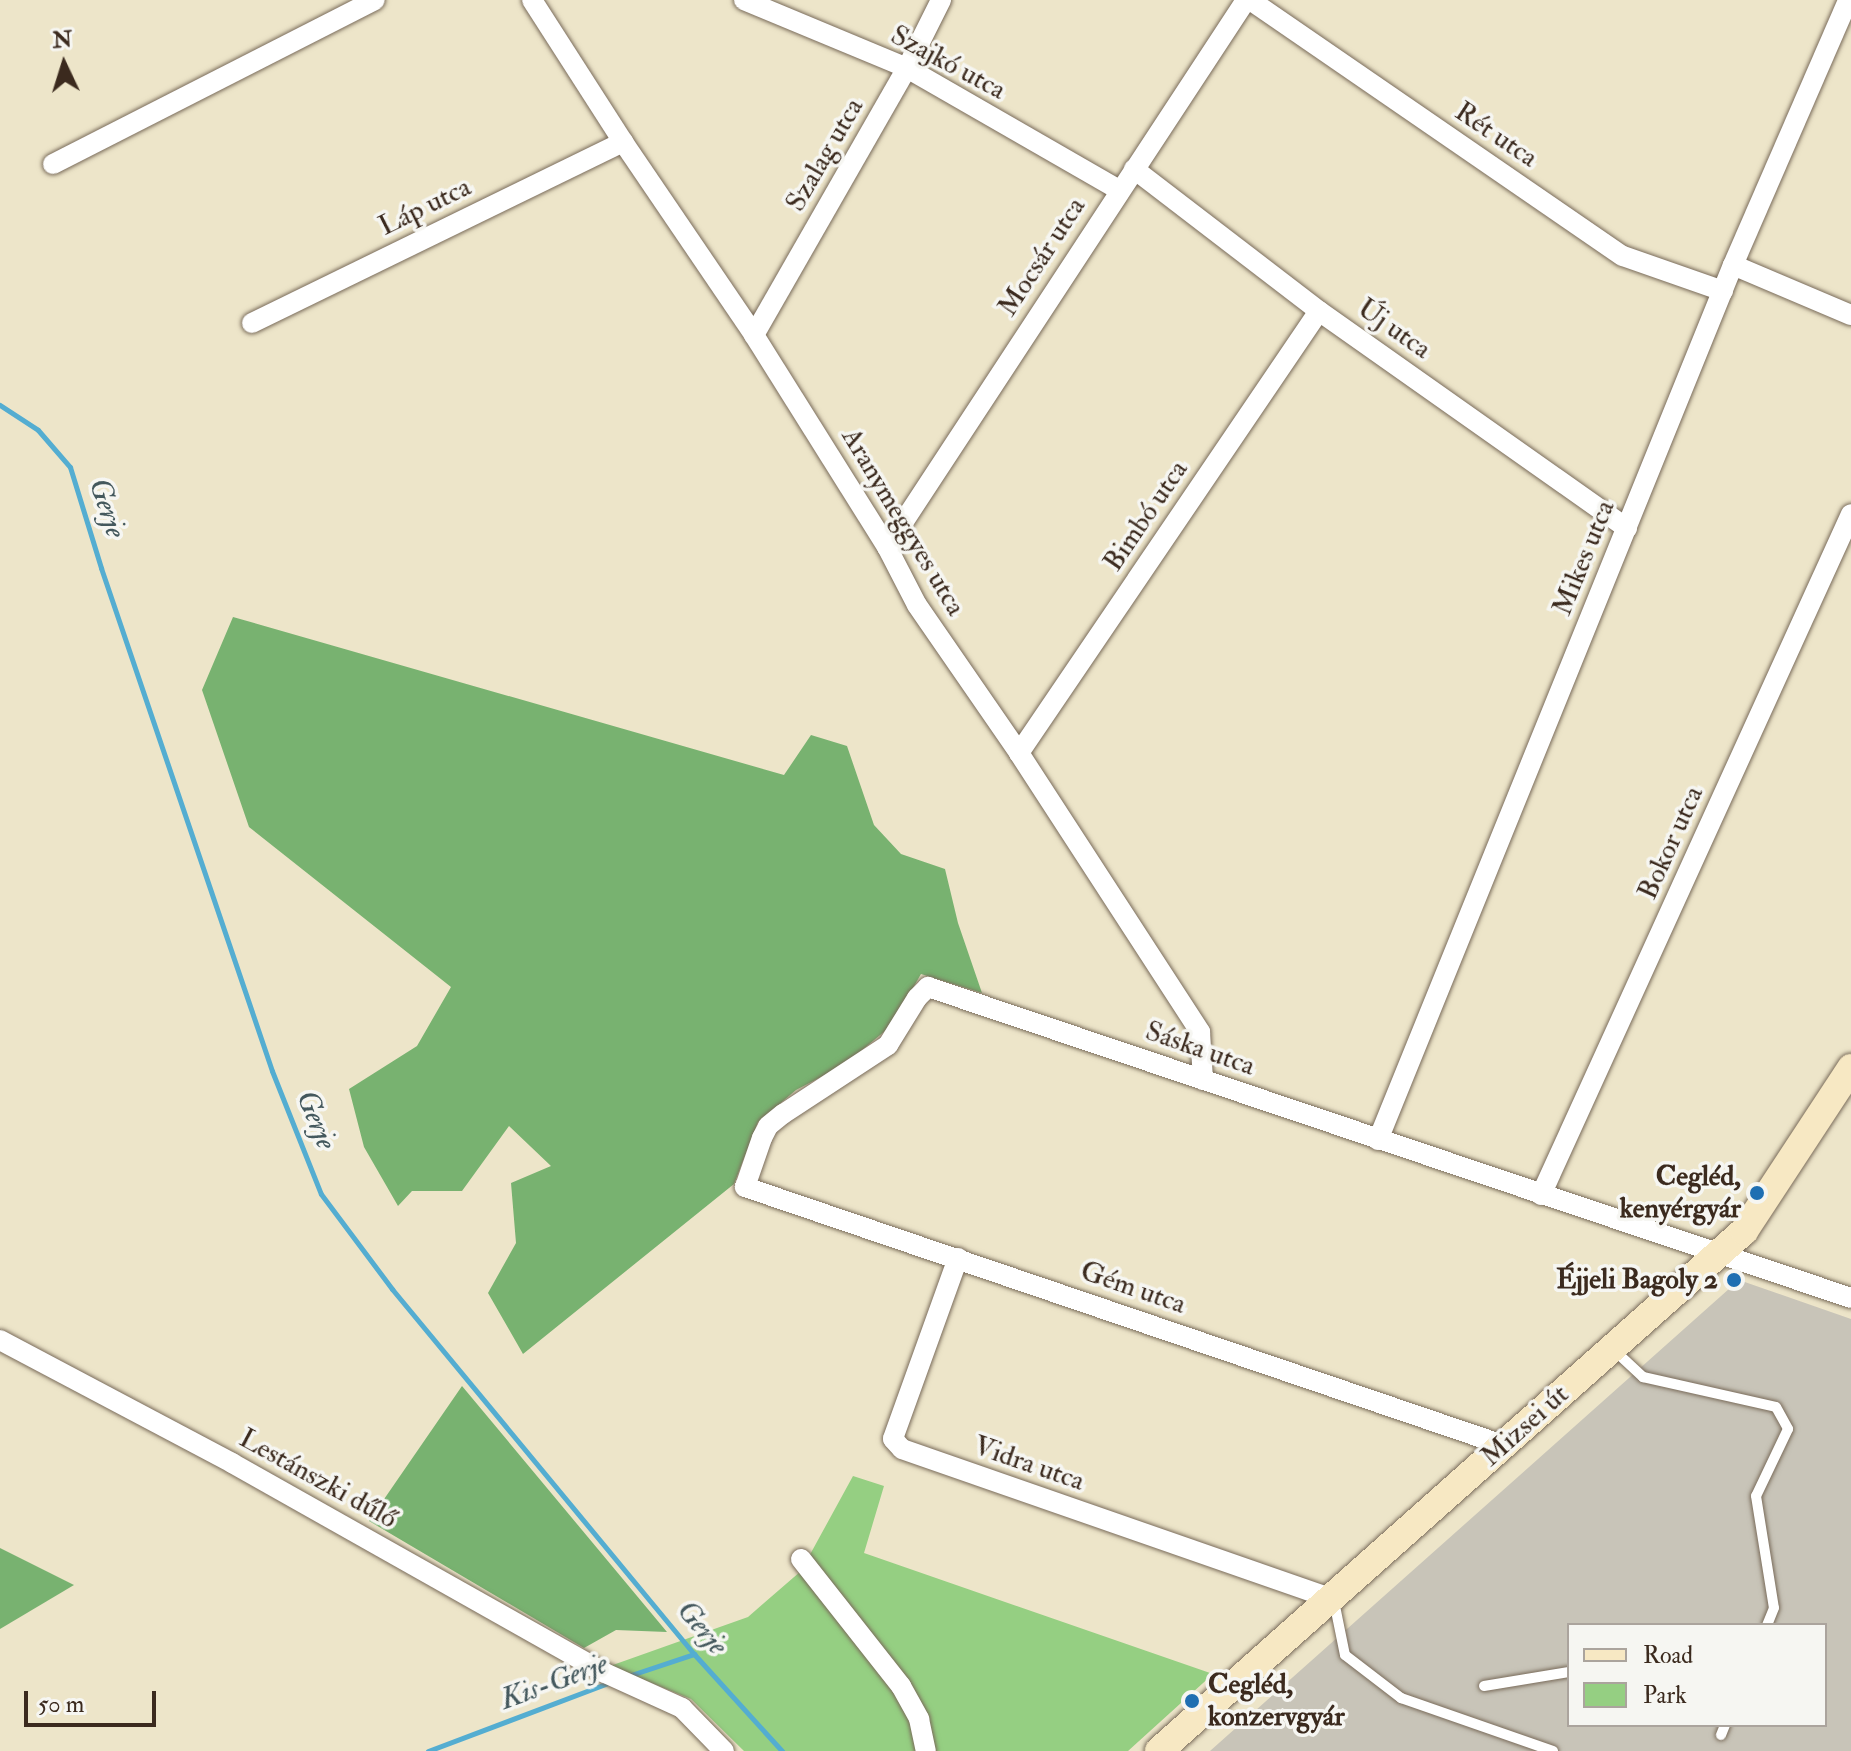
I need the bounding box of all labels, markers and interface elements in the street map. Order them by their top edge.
street label: Szajkó utca [885,19,1011,107]
north arrow [24,24,104,104]
text: N [52,25,73,55]
street label: Szalag utca [779,92,871,218]
street label: Rét utca [1448,95,1544,175]
street label: Láp utca [374,170,476,244]
street label: Mocsár utca [991,191,1093,323]
street label: Új utca [1351,292,1437,366]
street label: Aranymeggyes utca [834,422,972,622]
street label: Bimbó utca [1097,454,1195,578]
water label: Gerje [81,474,133,542]
street label: Mikes utca [1546,496,1622,620]
street label: Bokor utca [1631,781,1711,905]
street label: Sáska utca [1141,1015,1259,1083]
water label: Gerje [288,1085,344,1155]
place label: Cegléd, kenyérgyár [1620,1160,1741,1226]
marker: Cegléd, kenyérgyár [1748,1184,1766,1202]
street label: Gém utca [1076,1254,1190,1322]
place label: Éjjeli Bagoly 2 [1556,1263,1718,1297]
marker: Éjjeli Bagoly 2 [1725,1271,1743,1289]
street label: Mizsei út [1474,1378,1576,1474]
street label: Lestánszki dűlő [233,1422,403,1536]
street label: Vidra utca [969,1429,1089,1499]
water label: Gerje [669,1593,735,1663]
legend [1567,1623,1827,1727]
text: Road [1643,1640,1693,1671]
water label: Kis-Gerje [495,1646,613,1718]
place label: Cegléd, konzervgyár [1208,1668,1345,1734]
scale bar [28,1675,160,1725]
text: Park [1643,1680,1687,1711]
text: 50 m [38,1689,84,1720]
marker: Cegléd, konzervgyár [1183,1692,1201,1710]

